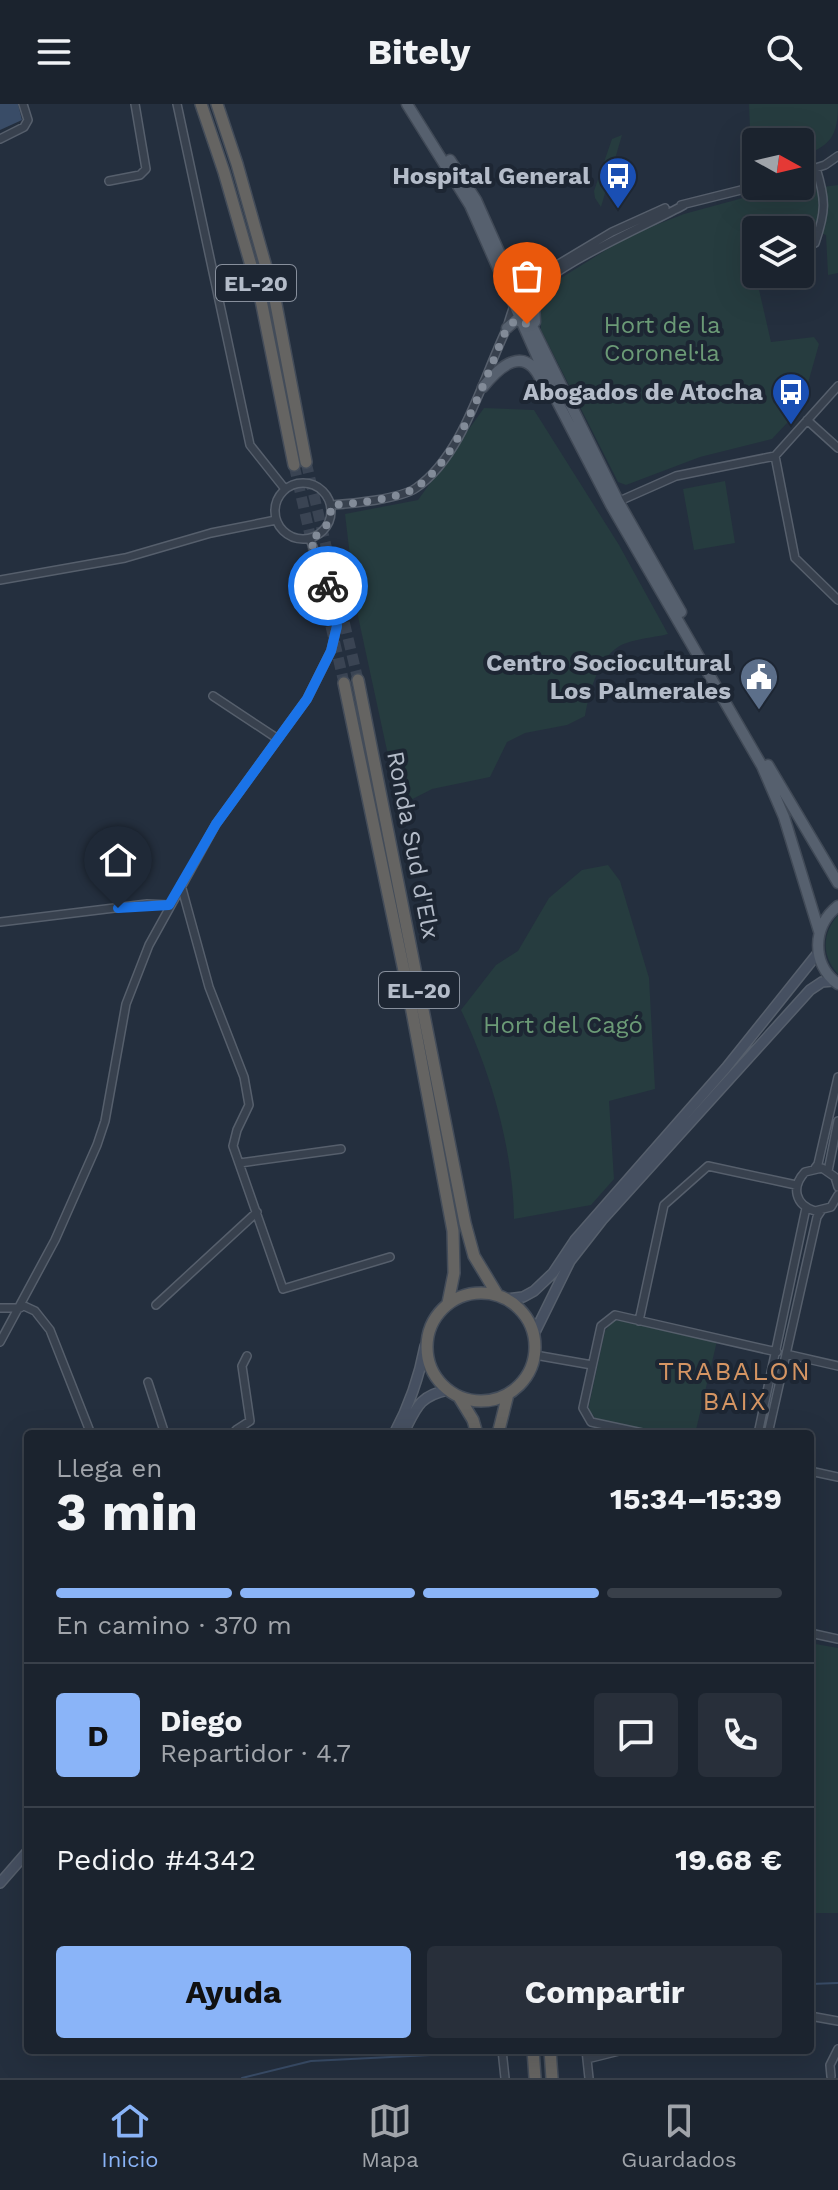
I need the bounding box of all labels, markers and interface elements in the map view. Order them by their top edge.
icon: menu [32,30,76,74]
icon: search [762,30,806,74]
text: Bitely [367,31,471,73]
north arrow [742,128,814,200]
map controls [742,128,814,288]
bus stop icon: Hospital General [597,155,639,210]
place label: Hospital General [392,162,590,190]
button: layers [742,216,814,288]
pin [493,242,561,324]
icon: bag [505,254,549,298]
road number: EL-20 [216,265,296,301]
park label: Hort de la Coronel·la [603,311,721,367]
bus stop icon: Abogados de Atocha [770,371,812,426]
place label: Abogados de Atocha [523,378,763,406]
courier [288,546,368,626]
icon: bike [306,564,350,608]
place label: Centro Sociocultural Los Palmerales [486,649,731,705]
public building icon: Centro Sociocultural Los Palmerales [738,656,780,711]
street label: Ronda Sud d'Elx [381,749,445,941]
pin [84,826,152,908]
icon: home [96,838,140,882]
road number: EL-20 [379,972,459,1008]
park label: Hort del Cagó [483,1011,643,1039]
district label: TRABALON BAIX [658,1356,812,1416]
text: Llega en [56,1453,162,1483]
text: 15:34–15:39 [610,1481,782,1516]
text: 3 min [56,1482,198,1543]
text: En camino · 370 m [56,1610,292,1640]
button: chat [594,1693,678,1777]
button: phone [698,1693,782,1777]
text: Diego [160,1703,242,1738]
text: D [87,1718,109,1753]
text: Repartidor · 4.7 [160,1738,351,1768]
text: Pedido #4342 [56,1842,256,1877]
text: 19.68 € [675,1842,782,1877]
button: Ayuda [56,1946,411,2038]
button: Compartir [427,1946,782,2038]
tab: Inicio [101,2099,159,2172]
tab: Mapa [361,2099,419,2172]
tab: Guardados [621,2099,737,2172]

